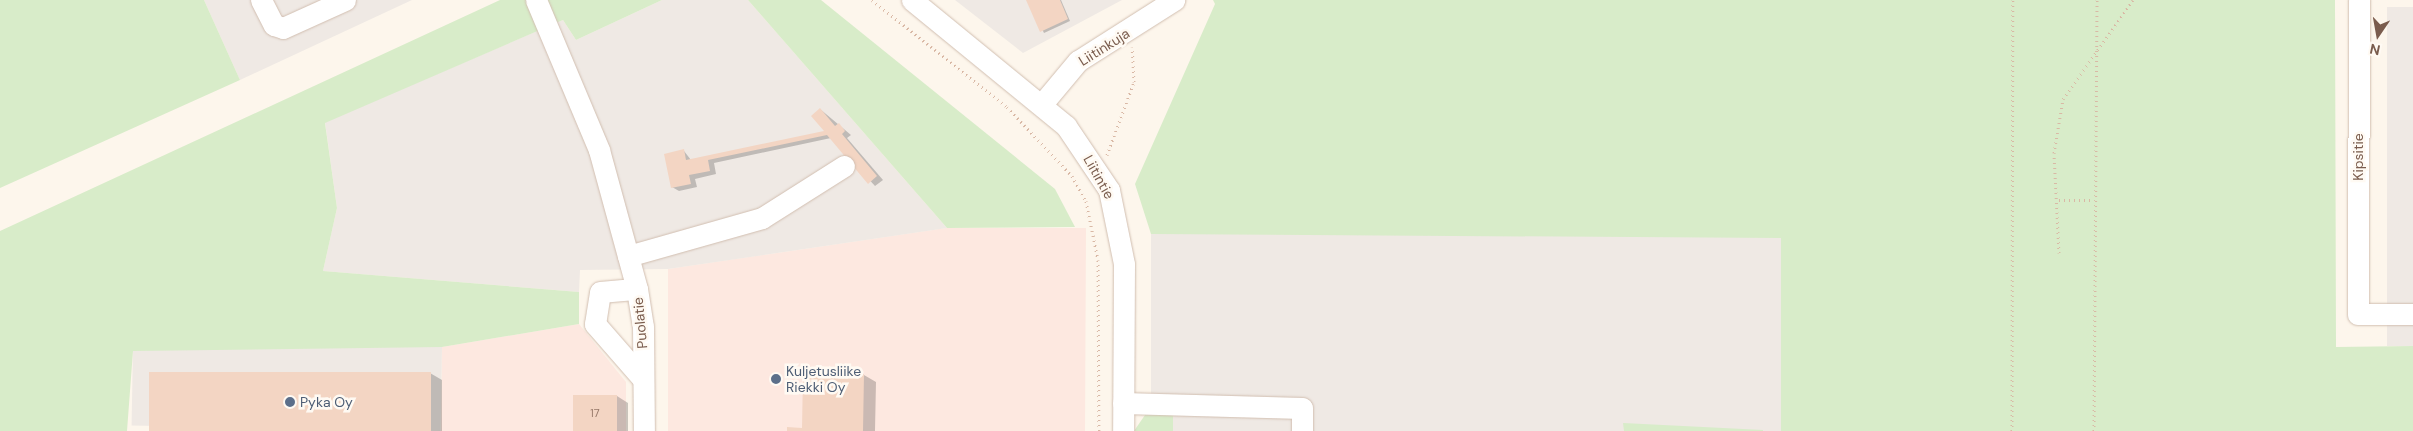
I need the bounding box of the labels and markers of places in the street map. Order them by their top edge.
place label: Kuljetusliike Riekki Oy [786,363,861,396]
marker: Kuljetusliike Riekki Oy [770,373,782,385]
place label: Pyka Oy [300,394,353,410]
marker: Pyka Oy [284,396,296,408]

